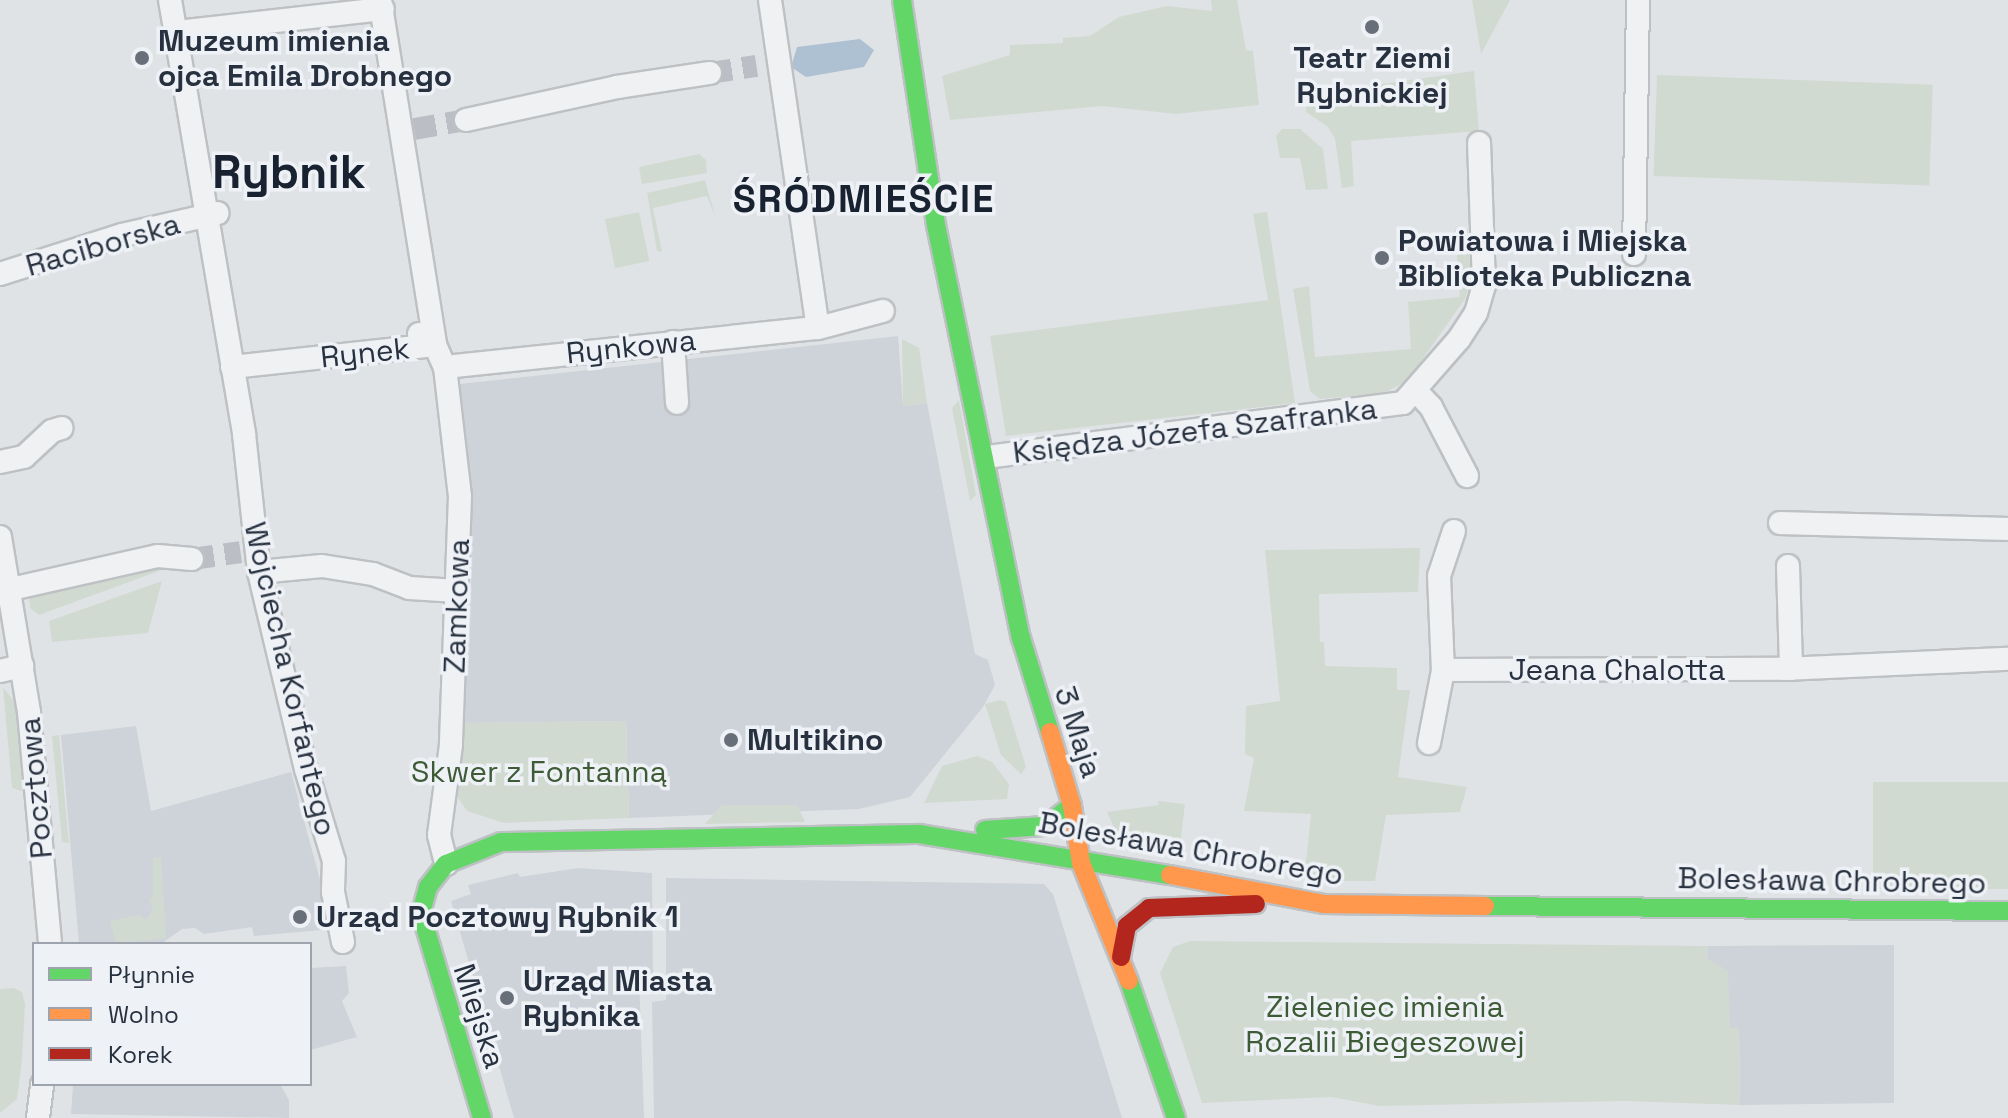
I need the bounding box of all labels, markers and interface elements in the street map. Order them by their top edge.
marker: Teatr Ziemi Rybnickiej [1363,18,1381,36]
place label: Muzeum imienia ojca Emila Drobnego [158,23,452,94]
place label: Teatr Ziemi Rybnickiej [1293,40,1451,110]
marker: Muzeum imienia ojca Emila Drobnego [133,49,151,67]
district label: Rybnik [212,144,366,200]
district label: ŚRÓDMIEŚCIE [733,177,995,223]
street label: Raciborska [22,206,184,284]
place label: Powiatowa i Miejska Biblioteka Publiczna [1398,223,1691,294]
marker: Powiatowa i Miejska Biblioteka Publiczna [1373,249,1391,267]
street label: Rynkowa [564,322,698,372]
street label: Rynek [319,330,411,376]
street label: Księdza Józefa Szafranka [1011,391,1379,471]
street label: Wojciecha Korfantego [236,519,344,839]
street label: Zamkowa [437,538,477,674]
street label: Jeana Chalotta [1509,652,1725,688]
street label: 3 Maja [1046,682,1110,782]
street label: Pocztowa [12,716,60,860]
place label: Multikino [747,722,883,758]
marker: Multikino [722,731,740,749]
park label: Skwer z Fontanną [411,754,667,790]
street label: Bolesława Chrobrego [1036,804,1346,894]
street label: Bolesława Chrobrego [1677,860,1987,902]
place label: Urząd Pocztowy Rybnik 1 [316,899,679,935]
marker: Urząd Pocztowy Rybnik 1 [291,908,309,926]
legend [32,942,312,1086]
text: Płynnie [108,959,195,990]
street label: Miejska [445,959,513,1073]
place label: Urząd Miasta Rybnika [523,963,712,1034]
marker: Urząd Miasta Rybnika [498,989,516,1007]
park label: Zieleniec imienia Rozalii Biegeszowej [1245,989,1525,1060]
text: Wolno [108,999,179,1030]
text: Korek [108,1039,173,1070]

